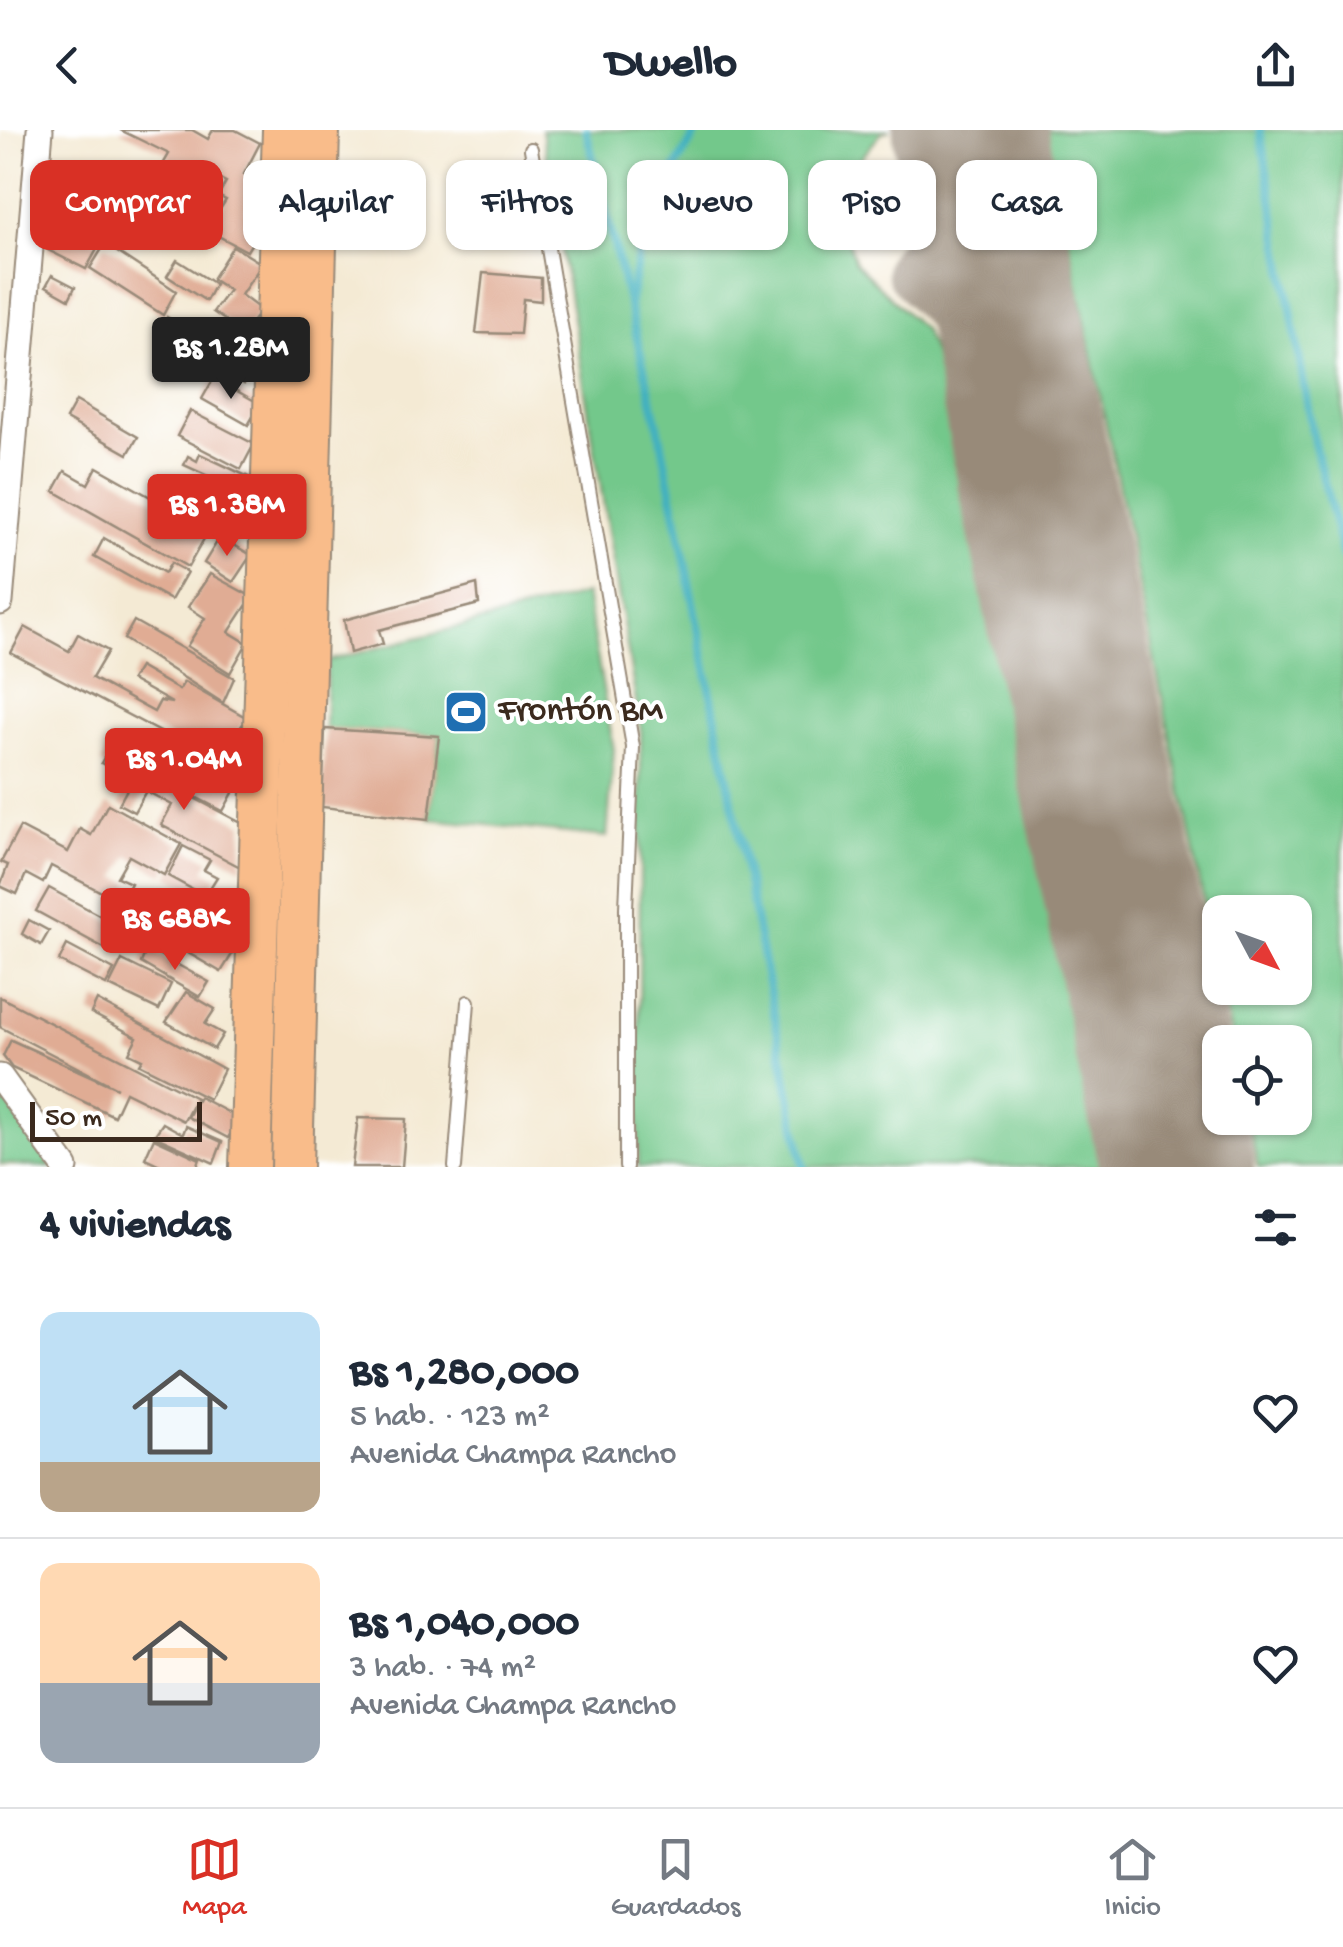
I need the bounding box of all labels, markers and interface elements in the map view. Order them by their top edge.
icon: back [40,38,95,93]
icon: share [1248,38,1303,93]
text: Dwello [606,39,737,92]
chip: Comprar [30,160,223,250]
chip: Alquilar [243,160,426,250]
chip: Filtros [446,160,607,250]
chip: Nuevo [627,160,788,250]
chip: Piso [808,160,936,250]
chip: Casa [956,160,1097,250]
pin: Bs 1.28M [128,317,334,402]
text: Bs 1.28M [174,330,288,368]
pin: Bs 1.38M [124,474,330,559]
text: Bs 1.38M [169,487,285,525]
sports icon: Frontón BM [443,689,489,735]
place label: Frontón BM [497,692,663,733]
pin: Bs 1.04M [81,728,287,813]
text: Bs 1.04M [127,741,241,779]
pin: Bs 688K [83,888,267,973]
north arrow [1202,895,1312,1005]
map controls [1202,895,1312,1135]
text: Bs 688K [123,901,227,939]
button: locate [1202,1025,1312,1135]
scale bar [30,1097,202,1141]
text: 50 m [45,1103,102,1136]
icon: filters [1248,1200,1303,1255]
text: 4 viviendas [40,1203,230,1252]
text: Bs 1,280,000 [350,1350,579,1399]
icon: home [120,1352,240,1472]
icon: heart [1248,1385,1303,1440]
text: 5 hab. · 123 m² [350,1399,550,1437]
text: Avenida Champa Rancho [350,1437,676,1475]
text: Bs 1,040,000 [350,1601,579,1650]
icon: home [120,1603,240,1723]
icon: heart [1248,1636,1303,1691]
text: 3 hab. · 74 m² [350,1650,536,1688]
text: Avenida Champa Rancho [350,1688,676,1726]
tab: Mapa [182,1832,246,1925]
tab: Guardados [611,1832,740,1925]
tab: Inicio [1105,1832,1161,1925]

